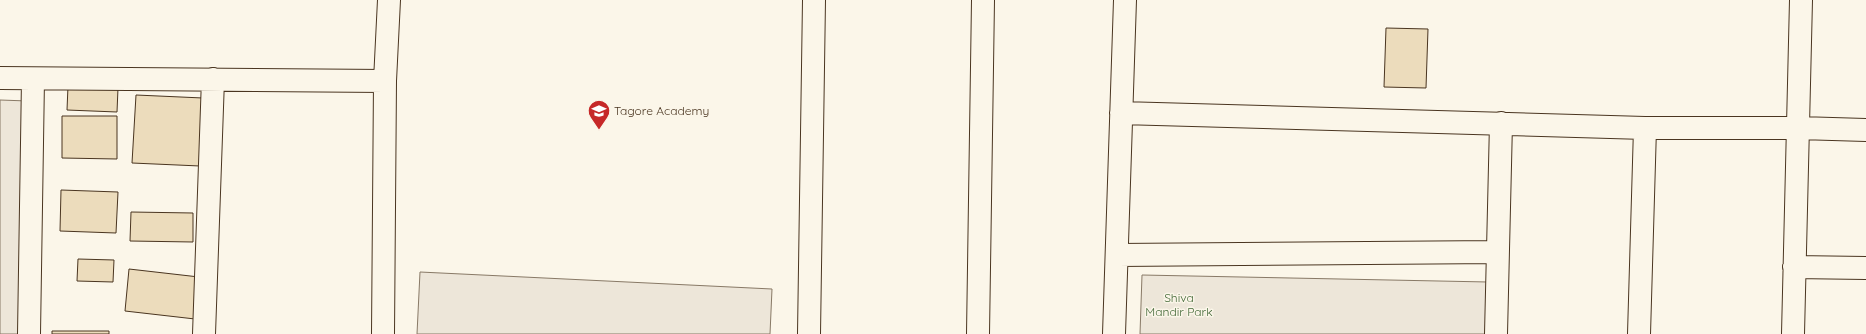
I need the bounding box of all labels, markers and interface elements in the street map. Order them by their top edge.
school or university icon: Tagore Academy [586,98,612,131]
place label: Tagore Academy [614,103,709,118]
park label: Shiva Mandir Park [1145,290,1213,319]

